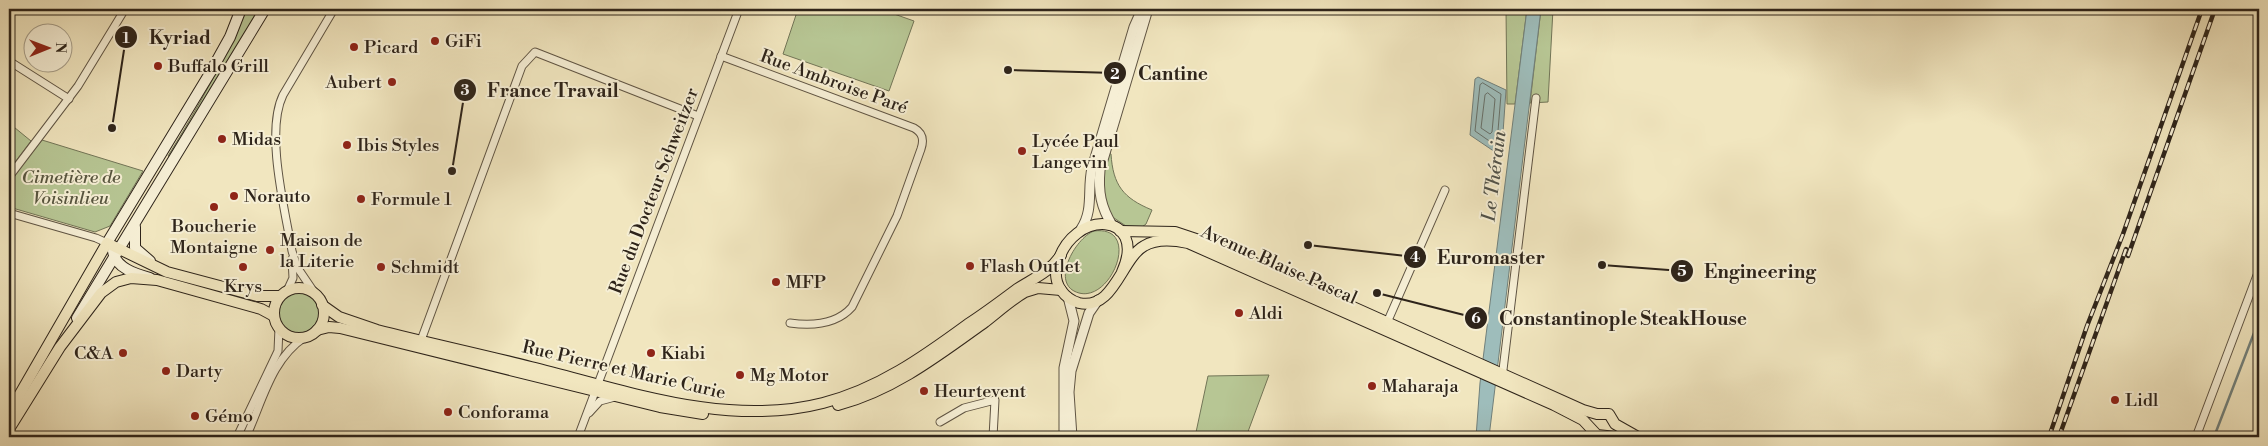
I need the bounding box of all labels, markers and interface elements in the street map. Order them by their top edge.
callout: Kyriad [114,20,221,54]
north arrow [22,22,72,72]
text: Kyriad [149,26,211,50]
text: 1 [122,29,130,48]
place label: GiFi [445,30,482,53]
marker: GiFi [429,35,441,47]
place label: Picard [364,36,419,59]
marker: Picard [348,41,360,53]
text: N [51,42,69,53]
street label: Rue Ambroise Paré [757,45,911,119]
place label: Buffalo Grill [167,55,269,78]
callout: Cantine [1103,56,1218,90]
marker: Buffalo Grill [152,60,164,72]
text: Cantine [1138,62,1208,86]
text: 2 [1110,65,1120,84]
place label: Aubert [325,71,383,94]
callout: France Travail [452,73,629,107]
marker: Aubert [386,76,398,88]
text: France Travail [487,79,619,103]
text: 3 [460,81,470,100]
street label: Rue du Docteur Schweitzer [604,85,704,297]
place label: Midas [232,128,281,151]
water label: Le Thérain [1476,129,1511,224]
place label: Lycée Paul Langevin [1032,130,1120,174]
marker: Midas [216,133,228,145]
place label: Ibis Styles [357,134,439,157]
marker: Ibis Styles [341,139,353,151]
marker: Lycée Paul Langevin [1016,145,1028,157]
park label: Cimetière de Voisinlieu [22,166,121,210]
place label: Norauto [244,185,311,208]
place label: Formule 1 [371,188,452,211]
marker: Norauto [228,190,240,202]
marker: Formule 1 [355,193,367,205]
marker: Boucherie Montaigne [208,201,220,213]
place label: Boucherie Montaigne [170,215,258,259]
street label: Avenue Blaise Pascal [1196,220,1361,310]
place label: Maison de la Literie [280,229,363,273]
callout: Euromaster [1402,240,1555,274]
marker: Maison de la Literie [264,244,276,256]
text: Euromaster [1437,246,1545,270]
text: 4 [1410,248,1420,267]
callout: Engineering [1669,254,1826,288]
place label: Flash Outlet [980,255,1081,278]
place label: Schmidt [391,256,460,279]
marker: Flash Outlet [964,260,976,272]
text: Engineering [1704,260,1817,284]
marker: Krys [237,261,249,273]
marker: Schmidt [375,261,387,273]
text: 5 [1677,262,1687,281]
place label: MFP [786,271,826,294]
place label: Krys [224,275,262,298]
marker: MFP [770,276,782,288]
callout: Constantinople SteakHouse [1464,301,1757,335]
place label: Aldi [1248,302,1283,325]
marker: Aldi [1233,307,1245,319]
text: Constantinople SteakHouse [1499,307,1747,331]
text: 6 [1471,309,1481,328]
street label: Rue Pierre et Marie Curie [520,335,728,405]
place label: C&A [74,342,114,365]
place label: Kiabi [661,342,705,365]
marker: C&A [117,347,129,359]
marker: Kiabi [645,347,657,359]
place label: Darty [176,360,223,383]
place label: Mg Motor [750,364,829,387]
marker: Darty [160,365,172,377]
marker: Mg Motor [734,369,746,381]
place label: Maharaja [1382,375,1459,398]
place label: Heurtevent [934,380,1027,403]
marker: Maharaja [1366,380,1378,392]
marker: Heurtevent [918,385,930,397]
place label: Lidl [2125,389,2159,412]
marker: Lidl [2109,394,2121,406]
place label: Conforama [458,401,550,424]
place label: Gémo [205,405,253,428]
marker: Conforama [442,406,454,418]
marker: Gémo [189,410,201,422]

